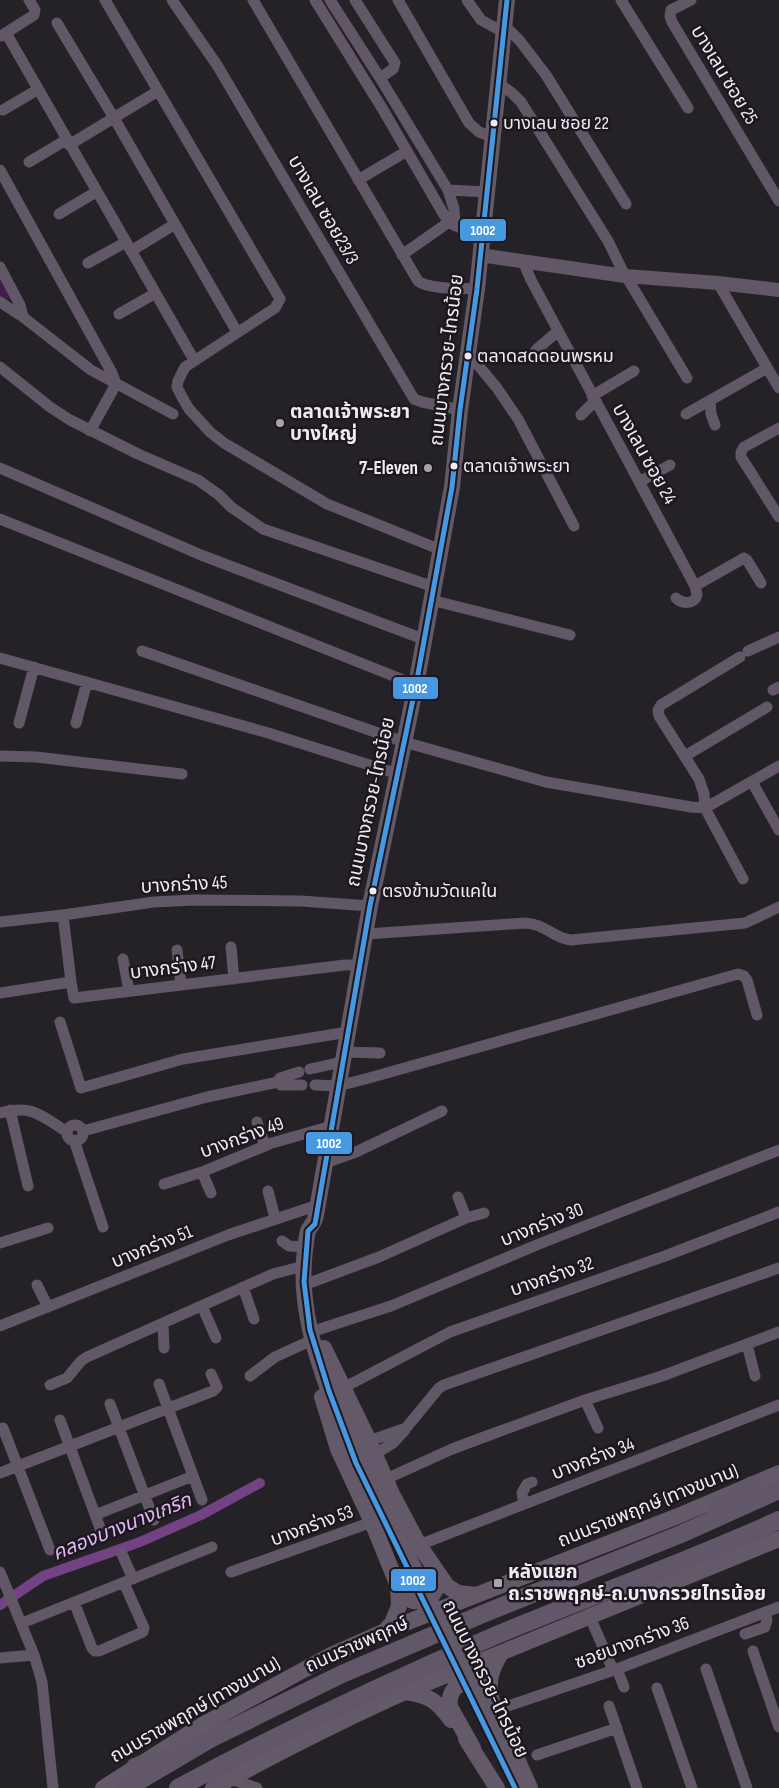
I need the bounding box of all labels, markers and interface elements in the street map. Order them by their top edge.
street label: บางเลน ซอย 25 [685,21,763,129]
place label: บางเลน ซอย 22 [503,113,609,134]
marker: บางเลน ซอย 22 [489,118,499,128]
street label: บางเลน ซอย23/3 [282,151,364,269]
line badge: 1002 [459,218,507,242]
text: 1002 [471,222,495,239]
street label: ถนนบางกรวย-ไทรน้อย [424,273,469,447]
place label: ตลาดสดดอนพรหม [477,346,614,367]
marker: ตลาดสดดอนพรหม [463,351,473,361]
street label: บางเลน ซอย 24 [607,400,681,508]
place label: ตลาดเจ้าพระยา บางใหญ่ [290,401,410,446]
marker: ตลาดเจ้าพระยา บางใหญ่ [274,417,286,429]
place label: ตลาดเจ้าพระยา [463,456,570,477]
place label: 7-Eleven [359,457,418,480]
marker: ตลาดเจ้าพระยา [449,461,459,471]
marker: 7-Eleven [422,462,434,474]
line badge: 1002 [392,676,439,700]
text: 1002 [403,680,427,697]
street label: ถนนบางกรวย-ไทรน้อย [341,715,400,889]
street label: บางกร่าง 45 [140,870,228,899]
place label: ตรงข้ามวัดแคใน [382,881,497,902]
marker: ตรงข้ามวัดแคใน [368,886,378,896]
street label: บางกร่าง 47 [129,950,218,985]
street label: บางกร่าง 49 [197,1111,287,1164]
line badge: 1002 [305,1131,353,1155]
text: 1002 [317,1135,341,1152]
street label: บางกร่าง 30 [497,1197,587,1252]
street label: บางกร่าง 51 [108,1219,196,1274]
street label: บางกร่าง 32 [507,1251,597,1302]
street label: บางกร่าง 34 [548,1432,638,1485]
street label: ถนนราชพฤกษ์ (ทางขนาน) [554,1459,742,1553]
water label: คลองบางนางเกริก [49,1488,196,1566]
street label: บางกร่าง 53 [267,1499,357,1552]
place label: หลังแยก ถ.ราชพฤกษ์-ถ.บางกรวยไทรน้อย [508,1561,766,1606]
line badge: 1002 [390,1568,437,1592]
text: 1002 [401,1572,425,1589]
marker: หลังแยก ถ.ราชพฤกษ์-ถ.บางกรวยไทรน้อย [492,1577,504,1589]
street label: ถนนบางกรวย-ไทรน้อย [437,1596,534,1762]
street label: ซอยบางกร่าง 36 [571,1611,692,1674]
street label: ถนนราชพฤกษ์ [302,1612,412,1678]
street label: ถนนราชพฤกษ์ (ทางขนาน) [106,1652,284,1768]

